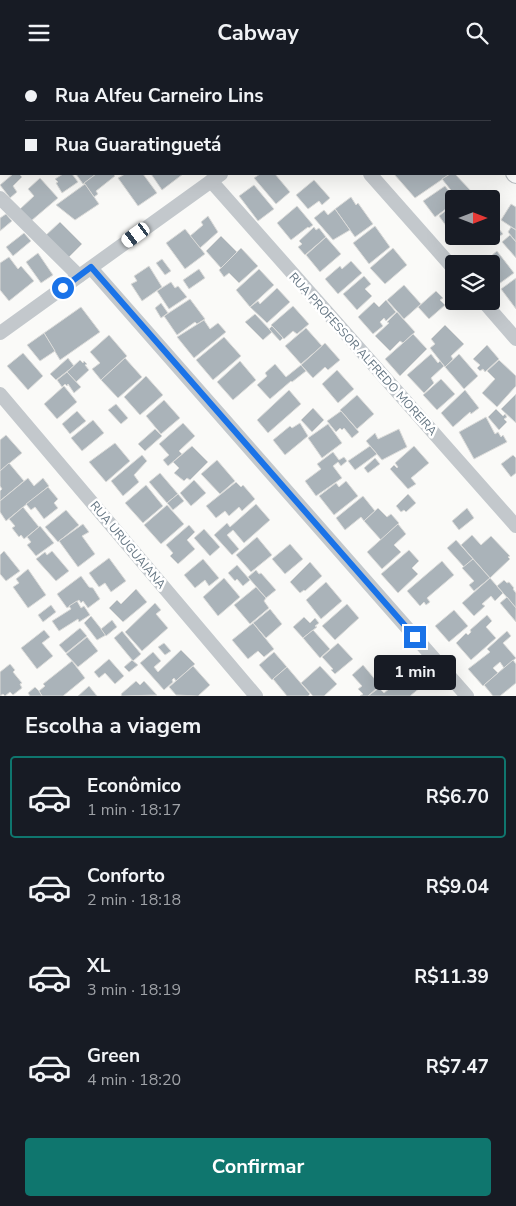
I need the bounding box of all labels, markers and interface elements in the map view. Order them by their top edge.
text: Cabway [217,18,299,48]
icon: menu [25,19,53,47]
icon: search [463,19,491,47]
text: Rua Alfeu Carneiro Lins [55,83,264,109]
text: Rua Guaratinguetá [55,132,221,158]
north arrow [445,190,500,245]
map controls [445,190,500,310]
car [119,220,152,250]
button: layers [445,255,500,310]
street label: RUA PROFESSOR ALFREDO MOREIRA [285,269,441,439]
route start [52,277,74,299]
street label: RUA URUGUAIANA [87,498,170,592]
route end [404,626,426,648]
callout: 1 min [374,655,456,689]
text: 1 min [394,661,436,683]
text: Escolha a viagem [25,711,201,741]
text: Econômico [87,773,181,799]
icon: car [27,775,72,820]
text: R$6.70 [426,784,489,810]
text: 1 min · 18:17 [87,799,181,821]
text: Conforto [87,863,165,889]
icon: car [27,865,72,910]
text: R$9.04 [426,874,489,900]
text: 2 min · 18:18 [87,889,181,911]
text: XL [87,953,110,979]
icon: car [27,955,72,1000]
text: R$11.39 [414,964,489,990]
text: 3 min · 18:19 [87,979,181,1001]
text: Green [87,1043,140,1069]
icon: car [27,1045,72,1090]
text: R$7.47 [426,1054,489,1080]
text: 4 min · 18:20 [87,1069,181,1091]
button: Confirmar [25,1138,491,1196]

